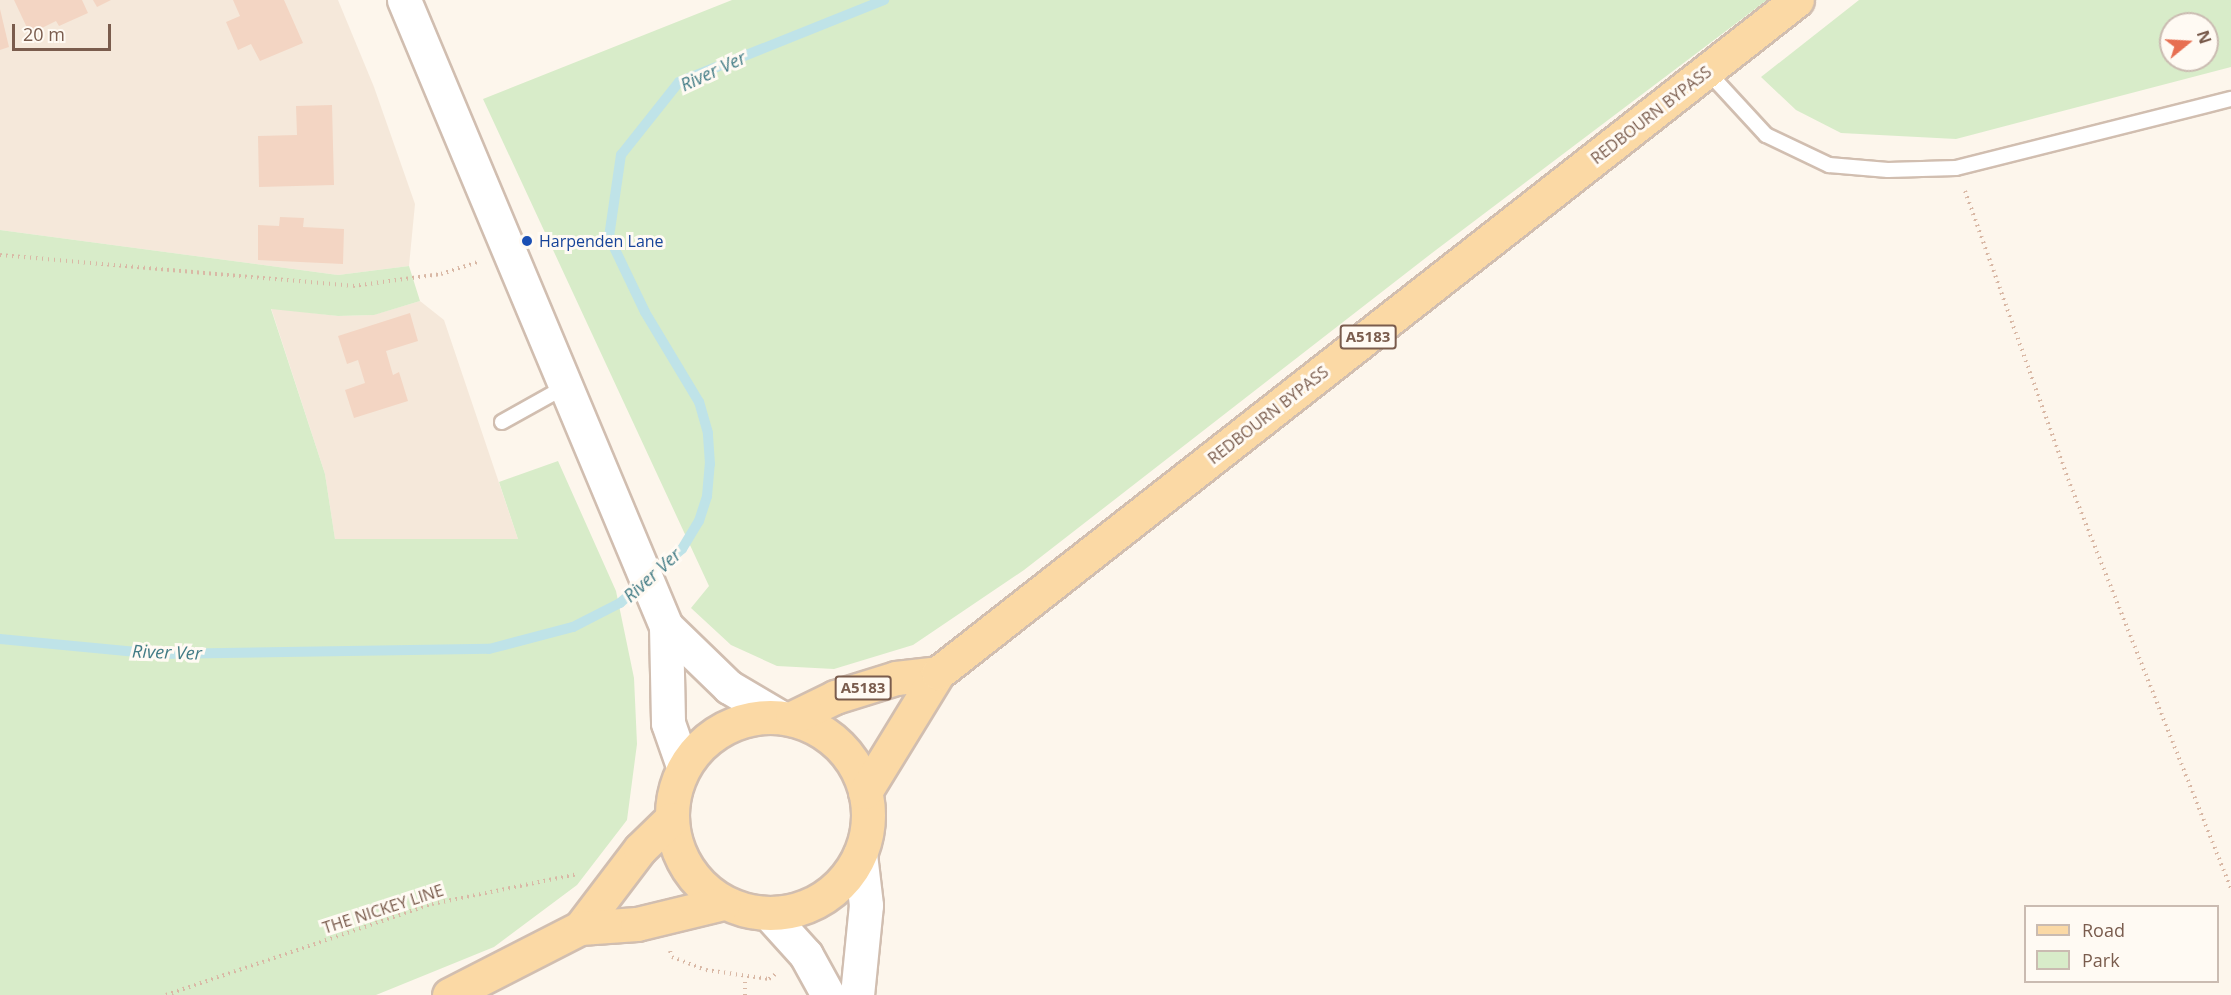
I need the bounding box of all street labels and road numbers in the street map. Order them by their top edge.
street label: REDBOURN BYPASS [1587,62,1715,168]
road number: A5183 [1340,325,1396,349]
street label: REDBOURN BYPASS [1204,362,1332,468]
road number: A5183 [834,676,892,700]
street label: THE NICKEY LINE [320,880,446,938]

